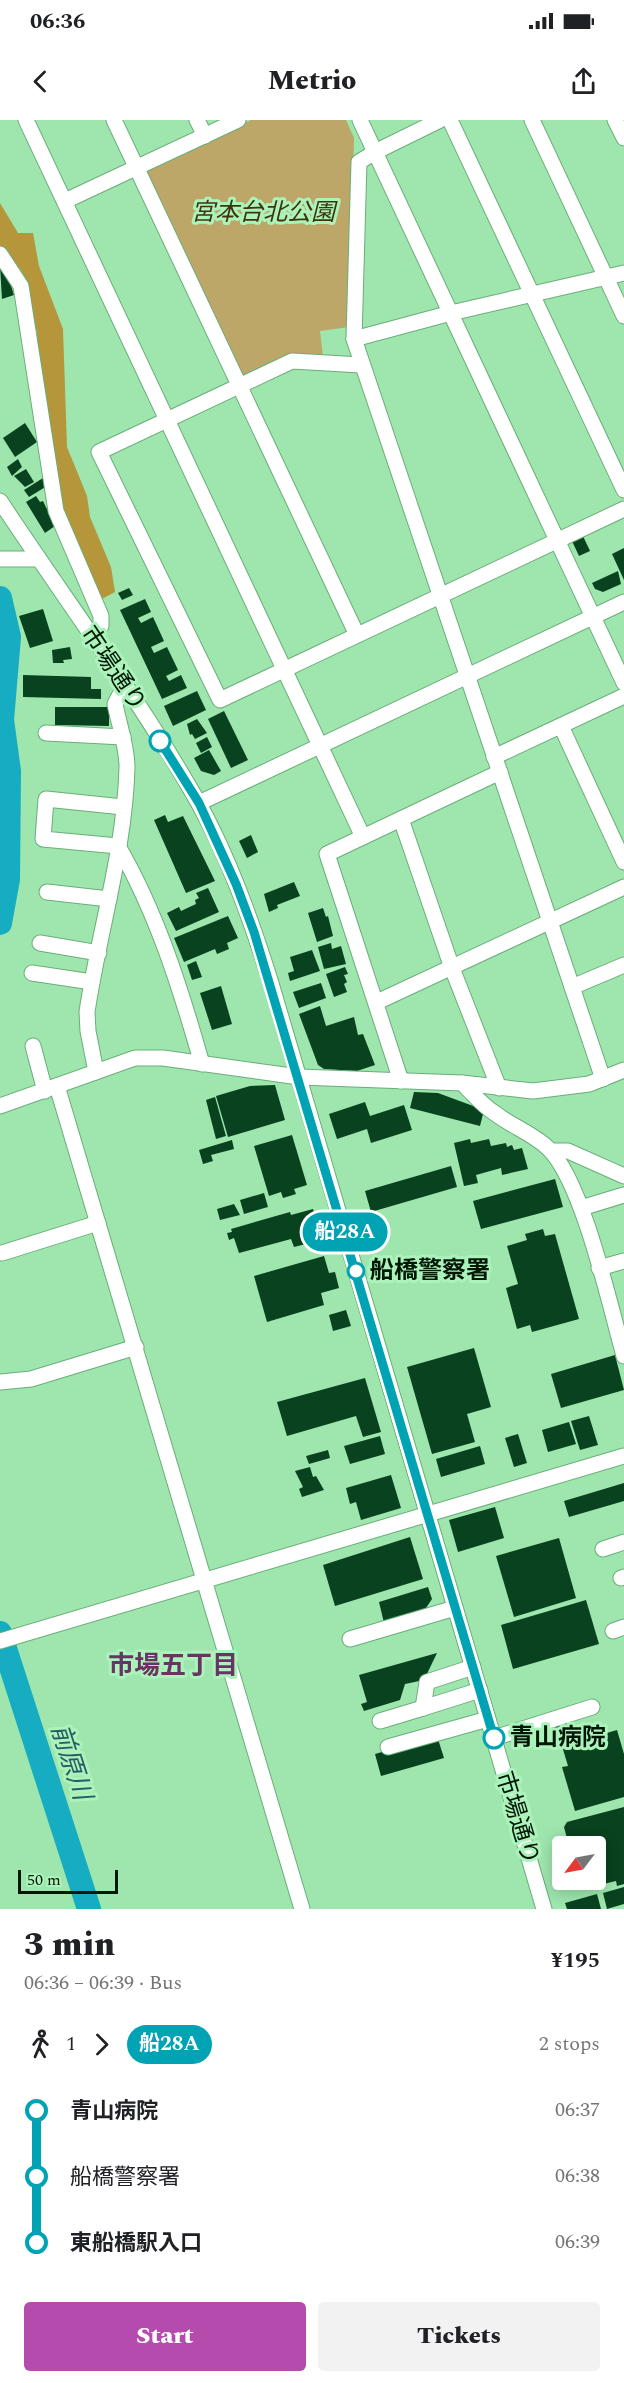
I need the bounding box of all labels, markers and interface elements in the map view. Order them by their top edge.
text: 06:36 [30,5,85,38]
text: Metrio [268,60,356,102]
icon: back [24,65,57,98]
icon: share [567,65,600,98]
park label: 宮本台北公園 [191,195,338,231]
street label: 市場通り [71,619,155,719]
unlabelled marker [149,730,171,752]
line badge: 船28A [303,1212,387,1252]
text: 船28A [315,1216,375,1248]
place label: 船橋警察署 [370,1253,490,1289]
marker: 船橋警察署 [347,1262,365,1280]
district label: 市場五丁目 [108,1646,238,1686]
water label: 前原川 [40,1719,103,1808]
place label: 青山病院 [510,1720,606,1756]
marker: 青山病院 [483,1727,505,1749]
street label: 市場通り [486,1767,548,1869]
north arrow [552,1836,606,1890]
map controls [552,1836,606,1890]
scale bar [18,1867,118,1894]
text: 50 m [27,1868,61,1892]
text: 3 min [24,1920,115,1970]
text: ¥195 [551,1944,600,1977]
text: 06:36 – 06:39 · Bus [24,1968,182,1998]
icon: walk [24,2028,57,2061]
icon: forward [85,2028,118,2061]
text: 船28A [139,2028,200,2060]
text: 1 [66,2029,76,2059]
text: 2 stops [539,2029,600,2059]
text: 青山病院 [70,2095,158,2128]
text: 06:37 [555,2095,600,2125]
text: 船橋警察署 [70,2161,180,2194]
text: 06:38 [555,2161,600,2191]
text: 東船橋駅入口 [70,2227,202,2260]
text: 06:39 [555,2227,600,2257]
button: Start [24,2302,306,2371]
button: Tickets [318,2302,600,2371]

